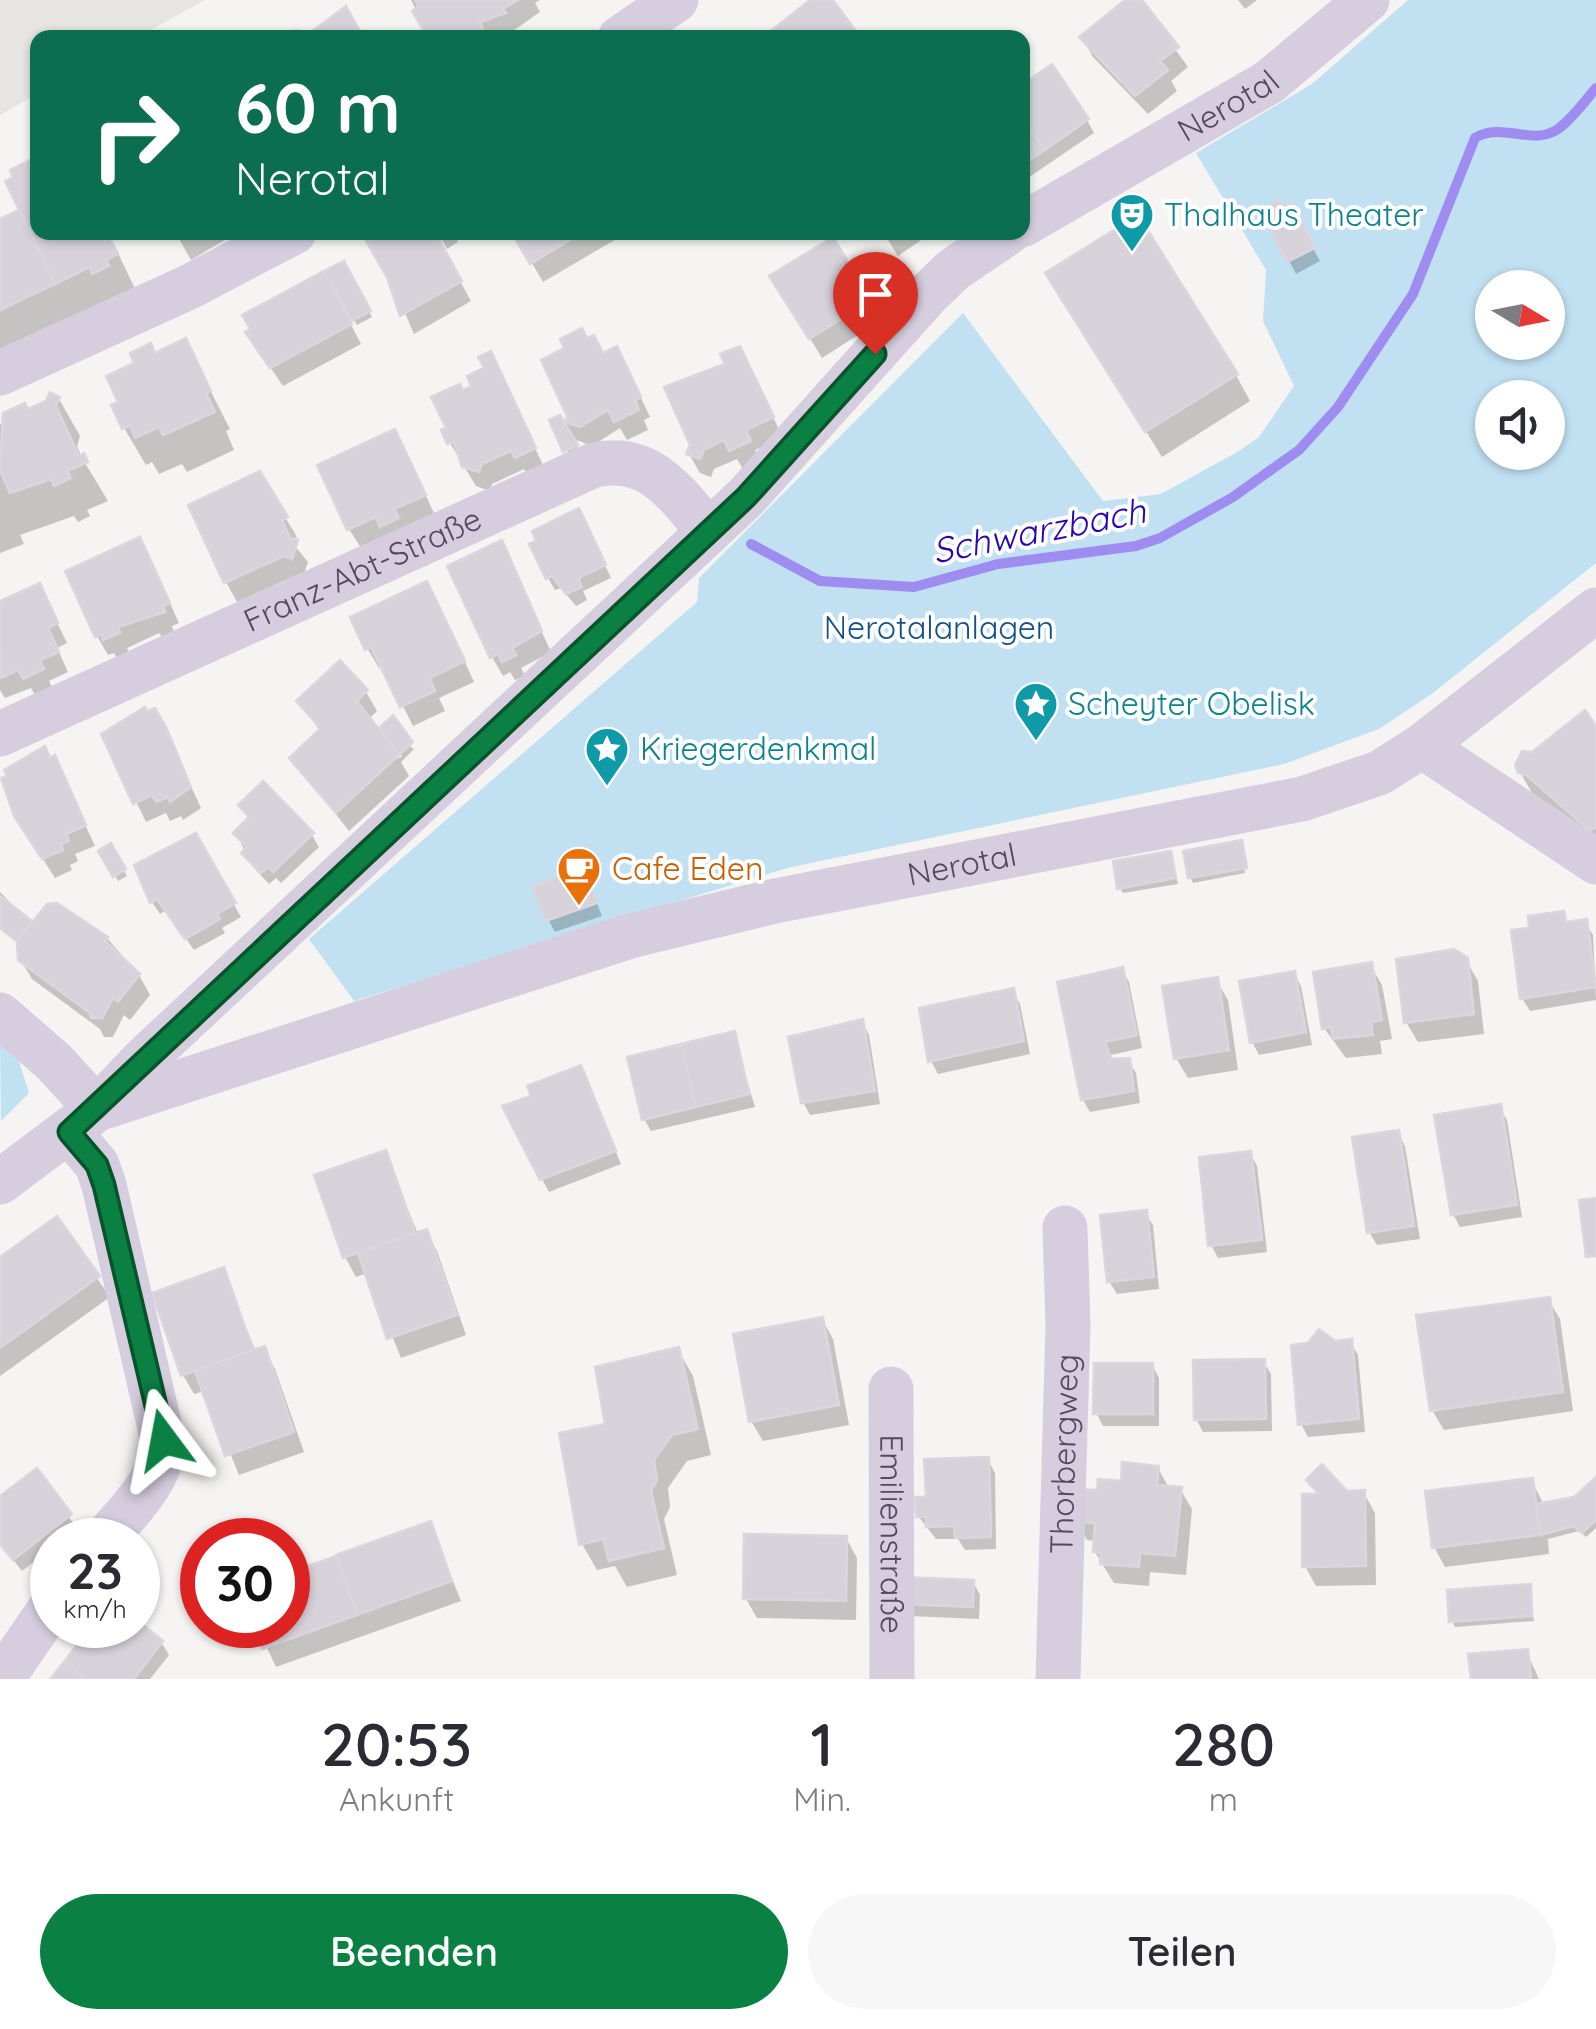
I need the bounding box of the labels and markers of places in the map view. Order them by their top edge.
theatre icon: Thalhaus Theater [1109,192,1155,253]
place label: Thalhaus Theater [1164,194,1424,234]
pin [833,252,918,355]
place icon: Scheyter Obelisk [1013,681,1059,742]
place label: Scheyter Obelisk [1068,683,1315,723]
place icon: Kriegerdenkmal [584,726,630,787]
place label: Kriegerdenkmal [640,728,876,768]
cafe icon: Cafe Eden [556,846,602,907]
place label: Cafe Eden [612,848,763,888]

